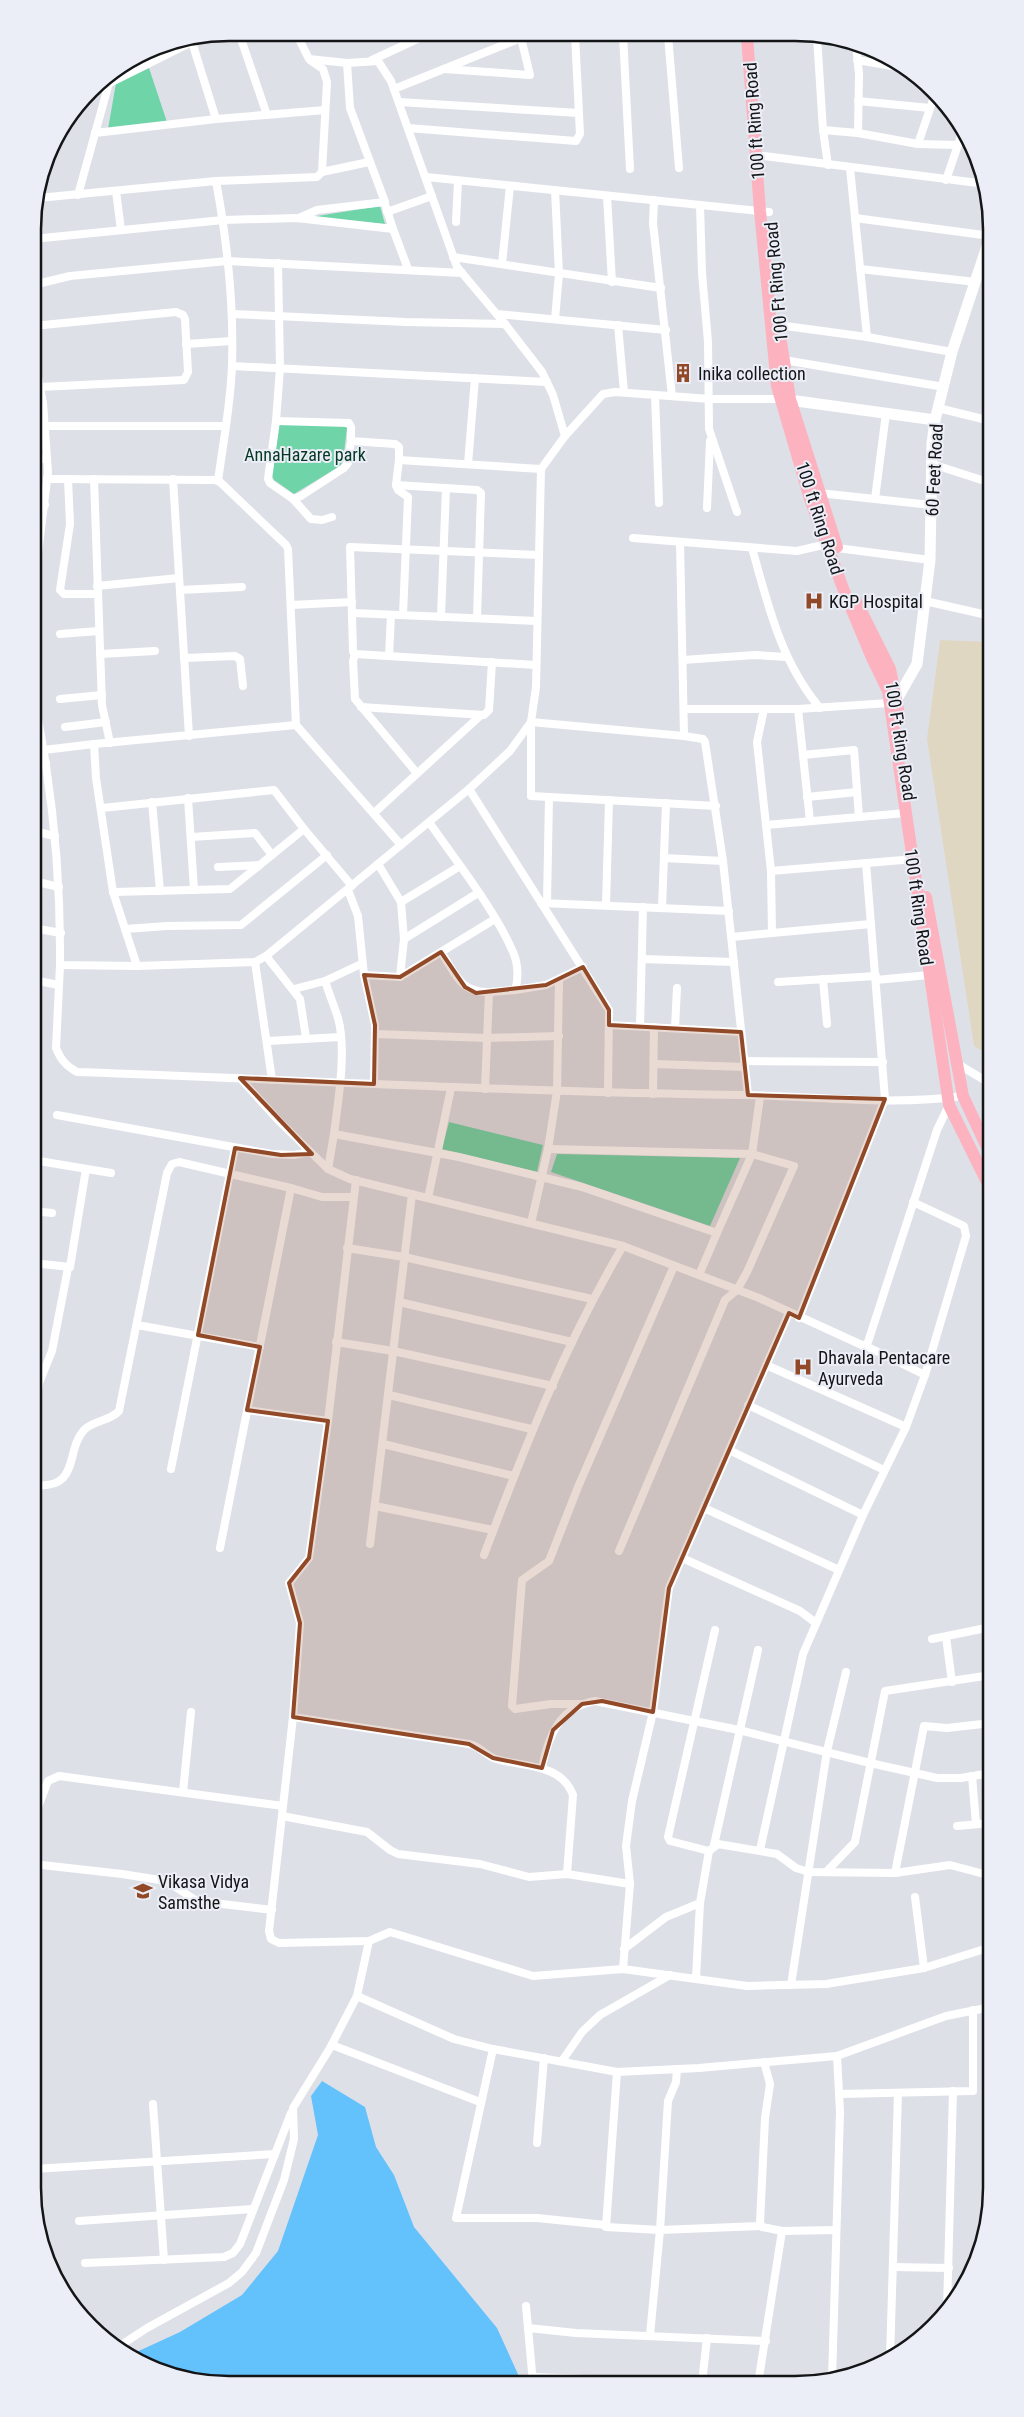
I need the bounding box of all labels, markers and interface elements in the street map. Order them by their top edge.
street label: 100 ft Ring Road [739,62,769,180]
street label: 100 Ft Ring Road [760,221,792,343]
building icon: Inika collection [672,362,694,384]
place label: Inika collection [698,363,806,384]
street label: 60 Feet Road [921,423,947,517]
park label: AnnaHazare park [244,444,366,465]
street label: 100 ft Ring Road [792,459,848,577]
hospital icon: KGP Hospital [803,590,825,612]
place label: KGP Hospital [829,591,923,612]
street label: 100 Ft Ring Road [881,680,921,802]
street label: 100 ft Ring Road [900,847,938,967]
place label: Dhavala Pentacare Ayurveda [818,1347,950,1389]
hospital icon: Dhavala Pentacare Ayurveda [792,1356,814,1378]
place label: Vikasa Vidya Samsthe [158,1871,249,1913]
school or university icon: Vikasa Vidya Samsthe [132,1880,154,1902]

